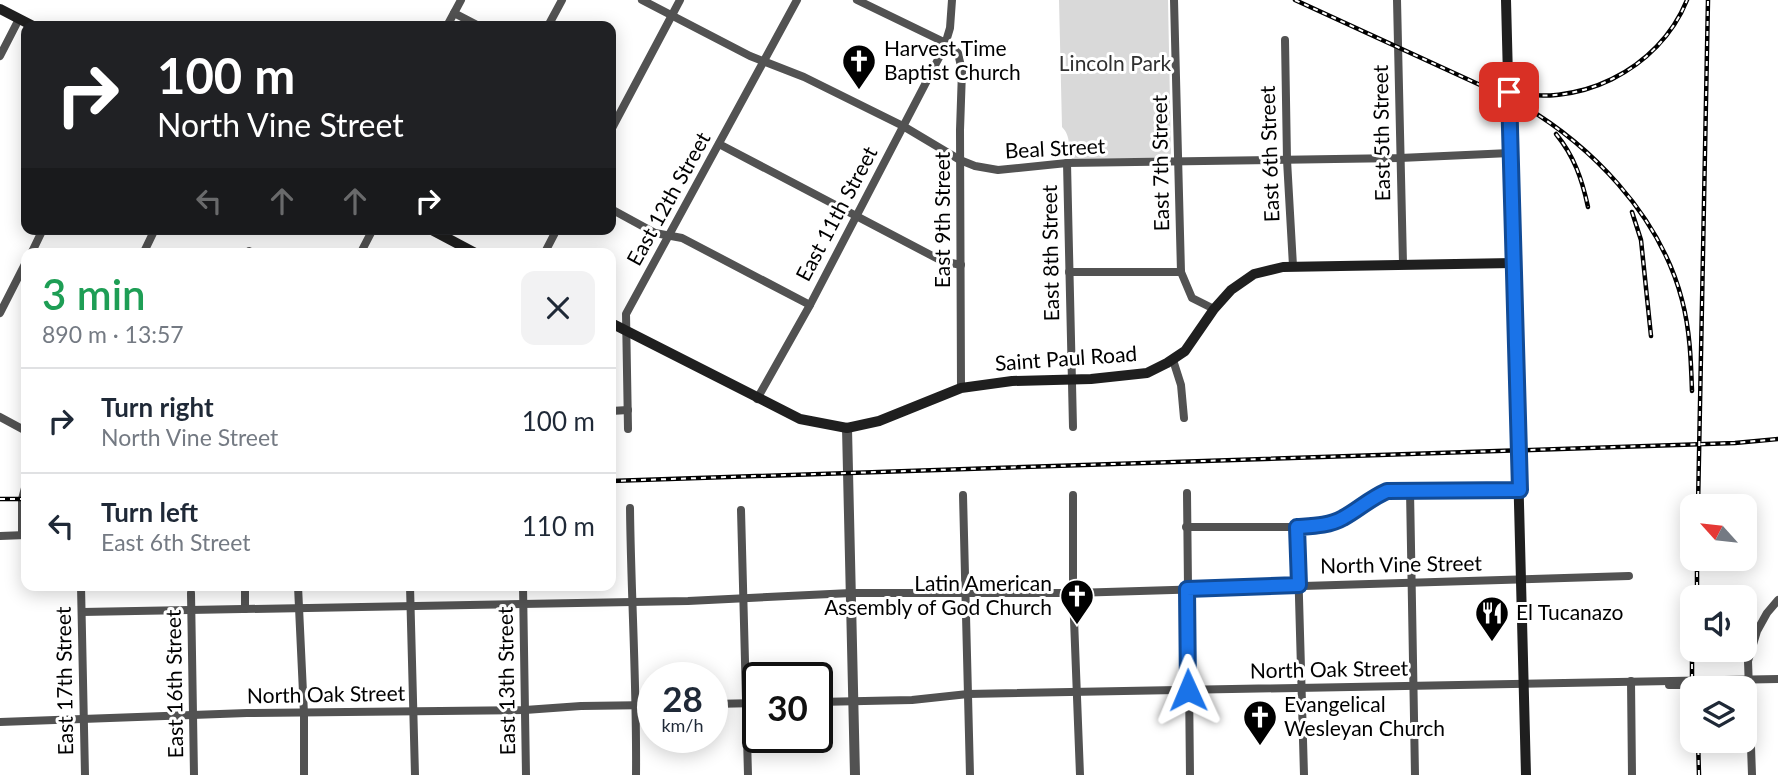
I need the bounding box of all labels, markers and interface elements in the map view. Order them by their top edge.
place label: Harvest Time Baptist Church [884,35,1021,84]
church icon: Harvest Time Baptist Church [840,42,878,91]
text: 100 m [157,46,295,104]
icon: right [42,49,133,140]
park label: Lincoln Park [1059,50,1172,75]
pin [1479,62,1539,122]
street label: East 5th Street [1367,64,1394,201]
icon: arrive [1490,73,1528,111]
street label: East 6th Street [1254,85,1283,223]
street label: East 7th Street [1146,94,1173,231]
text: North Vine Street [157,105,404,144]
street label: East 12th Street [621,127,715,269]
street label: Beal Street [1004,132,1106,163]
street label: East 11th Street [790,141,882,285]
street label: East 9th Street [929,151,954,288]
icon: left [190,182,228,220]
icon: ahead [263,182,301,220]
icon: ahead [336,182,374,220]
icon: right [409,182,447,220]
street label: East 8th Street [1036,184,1063,321]
text: 3 min [42,269,146,319]
button: close [521,271,595,345]
text: 890 m · 13:57 [42,320,184,348]
street label: Saint Paul Road [994,340,1138,375]
text: Turn right [101,391,214,423]
icon: right [42,402,80,440]
text: 100 m [522,405,595,437]
text: North Vine Street [101,423,278,451]
north arrow [1680,494,1757,570]
map controls [1680,494,1757,753]
text: Turn left [101,496,198,528]
icon: left [42,507,80,545]
text: 110 m [522,510,595,542]
text: East 6th Street [101,528,251,556]
street label: North Vine Street [1320,550,1483,577]
place label: Latin American Assembly of God Church [824,570,1052,619]
church icon: Latin American Assembly of God Church [1058,577,1096,626]
button: sound [1680,585,1757,662]
restaurant icon: El Tucanazo [1473,594,1511,643]
place label: El Tucanazo [1516,599,1624,624]
street label: East 17th Street [50,606,77,756]
street label: East 13th Street [492,606,519,756]
street label: East 16th Street [160,609,187,759]
position arrow [1151,653,1225,727]
street label: North Oak Street [1250,655,1409,682]
speed limit sign: 30 [742,662,833,753]
button: layers [1680,676,1757,753]
text: 28 [662,677,703,719]
street label: North Oak Street [247,680,406,707]
place label: Evangelical Wesleyan Church [1284,691,1445,740]
church icon: Evangelical Wesleyan Church [1241,698,1279,747]
text: km/h [661,714,704,736]

